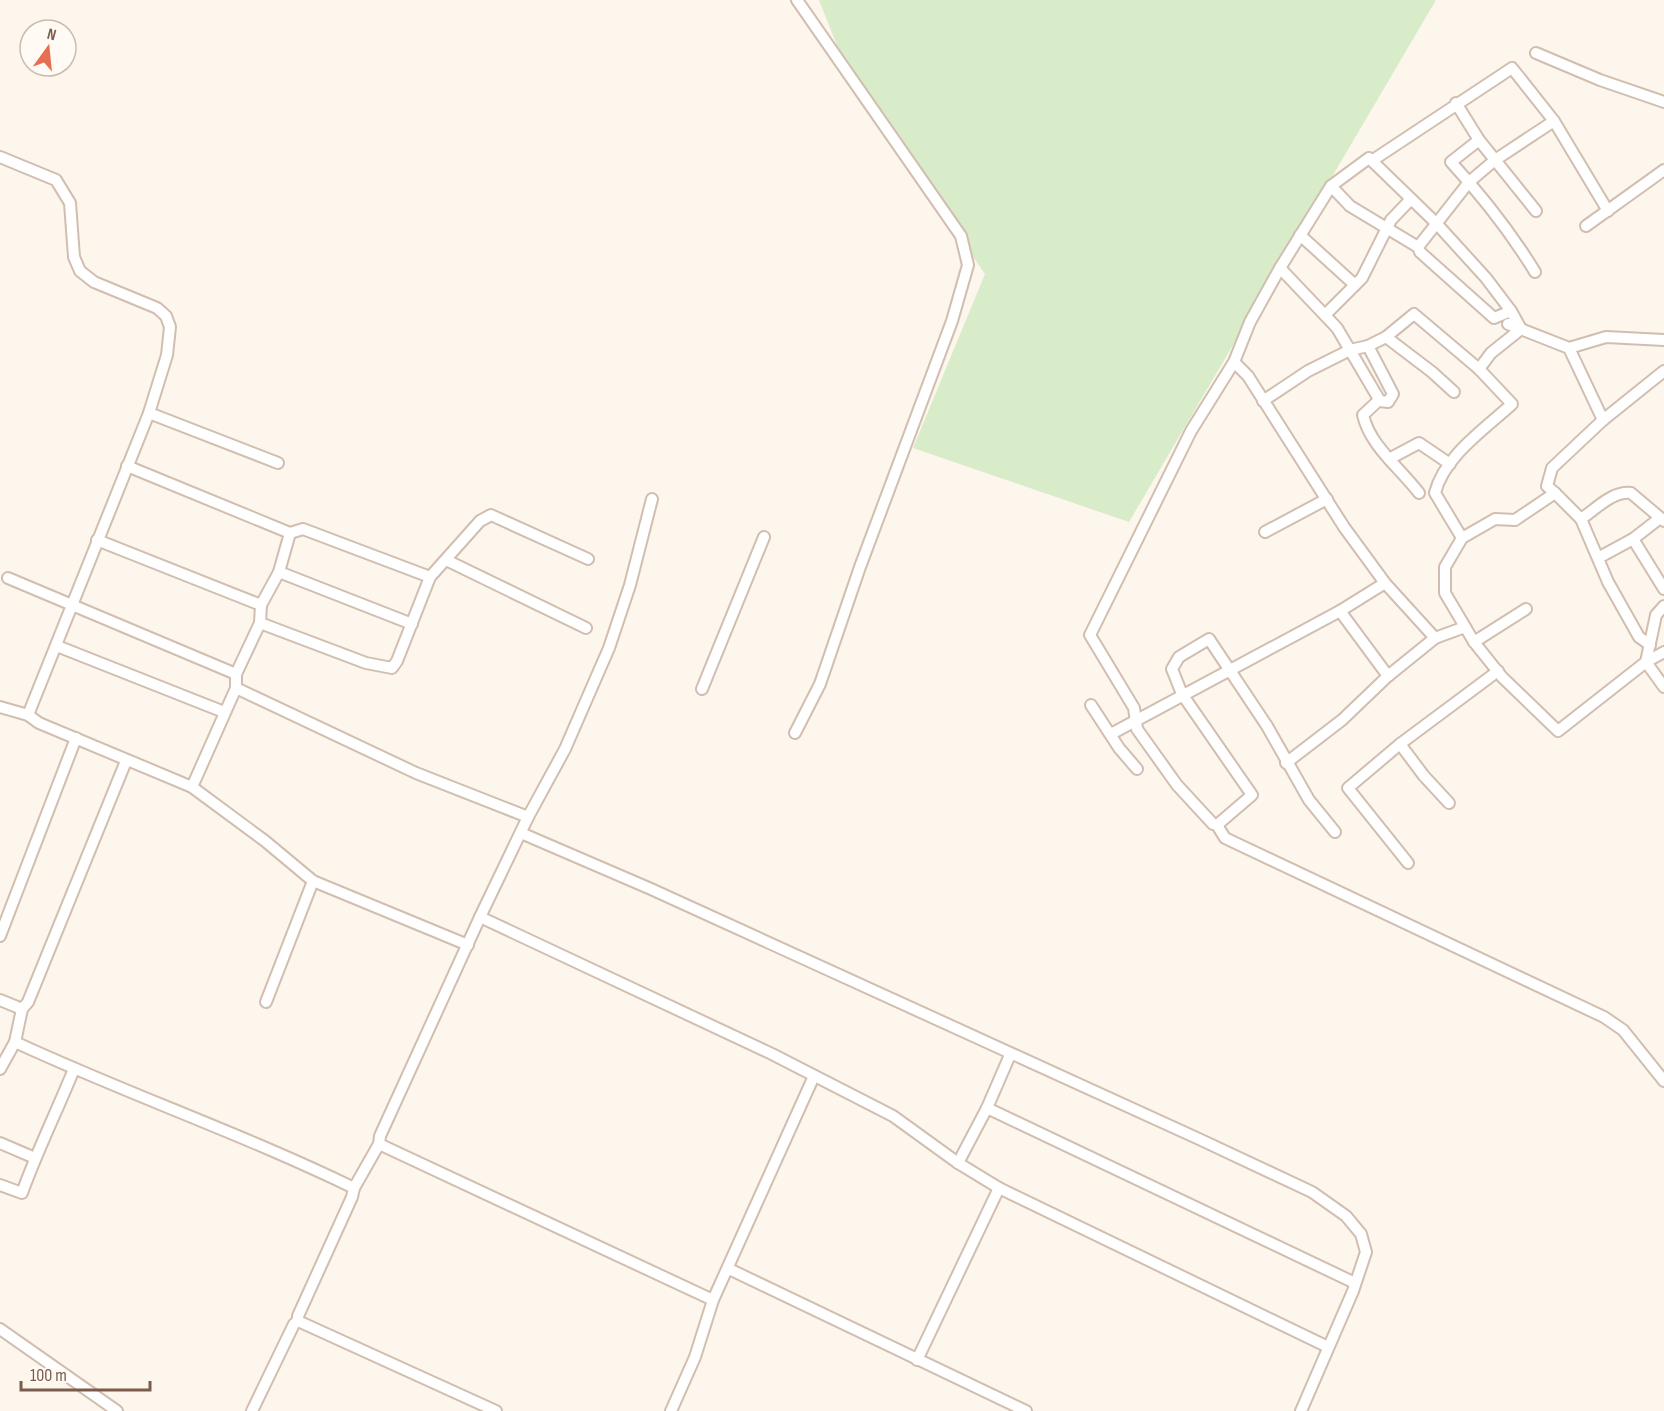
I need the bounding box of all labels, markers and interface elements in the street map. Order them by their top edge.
north arrow [18,18,78,78]
text: N [45,25,58,45]
scale bar [21,1354,150,1392]
text: 100 m [30,1365,67,1386]

